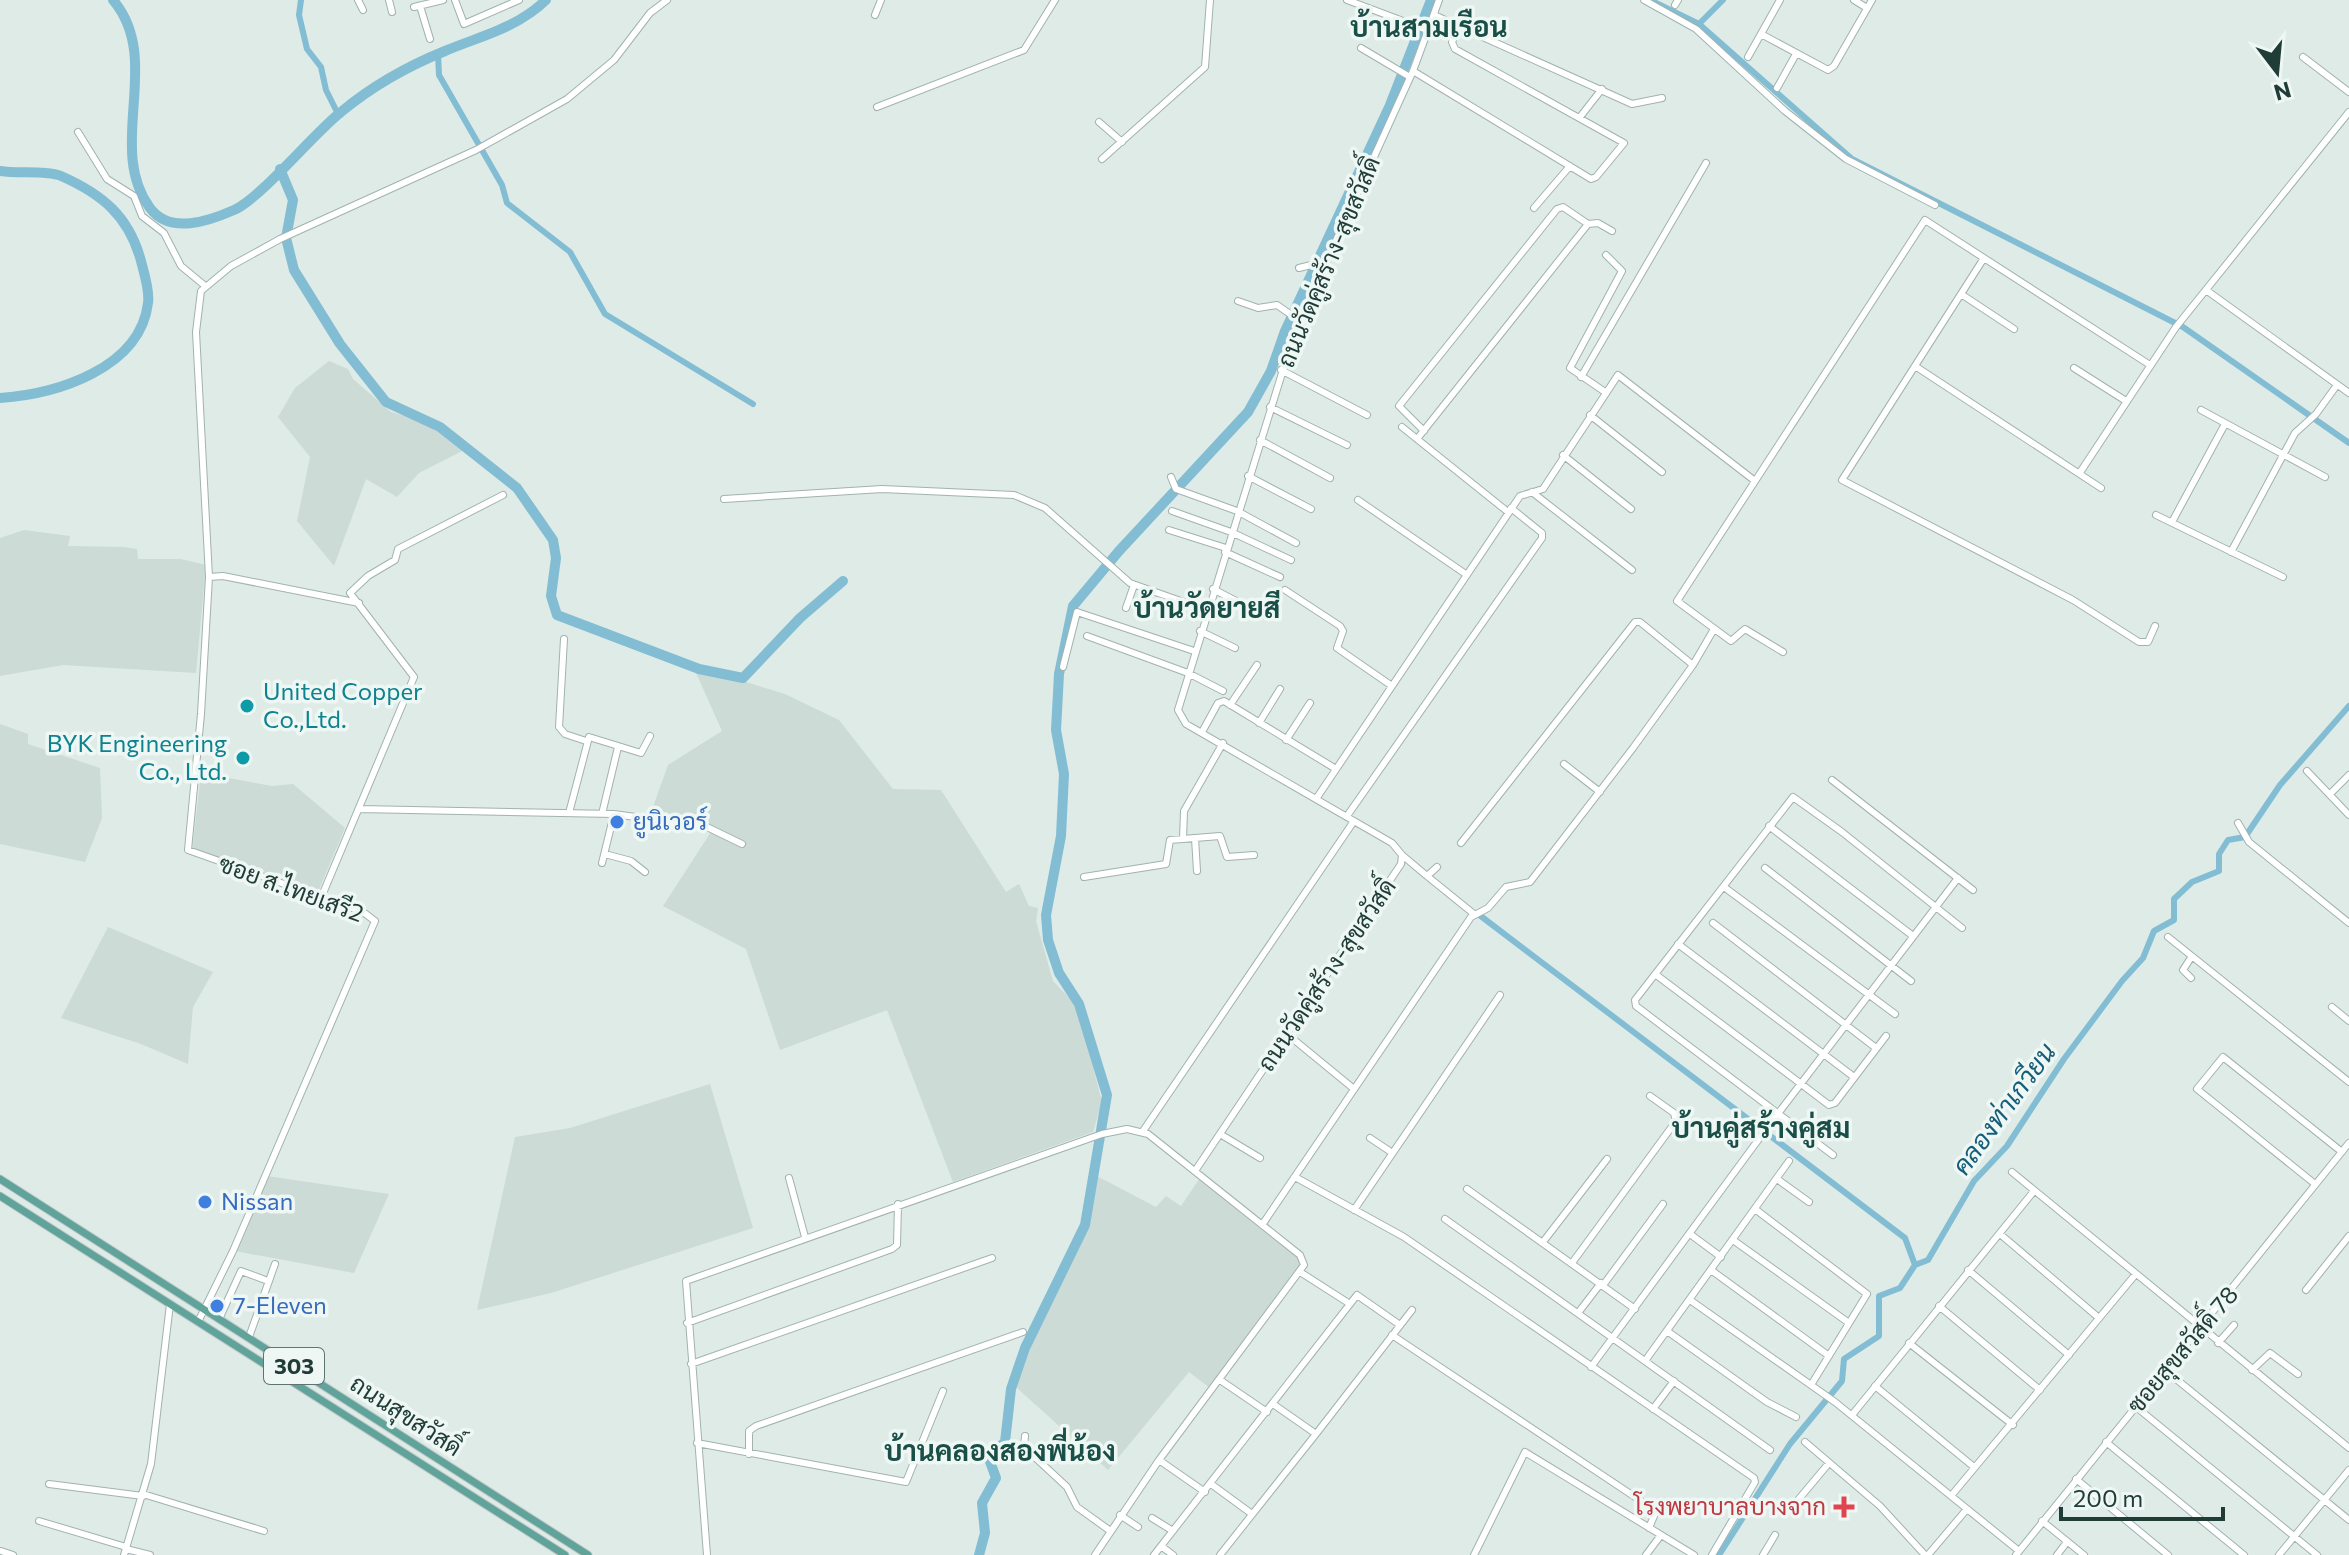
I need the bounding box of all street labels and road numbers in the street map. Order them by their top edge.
street label: ถนนวัดคู่สร้าง-สุขสวัสดิ์ [1265,149,1389,373]
street label: ซอย ส.ไทยเสรี2 [215,848,368,927]
street label: ถนนวัดคู่สร้าง-สุขสวัสดิ์ [1246,869,1404,1078]
street label: ซอยสุขสวัสดิ์ 78 [2116,1276,2246,1420]
road number: 303 [264,1348,324,1384]
street label: ถนนสุขสวัสดิ์ [344,1363,471,1464]

